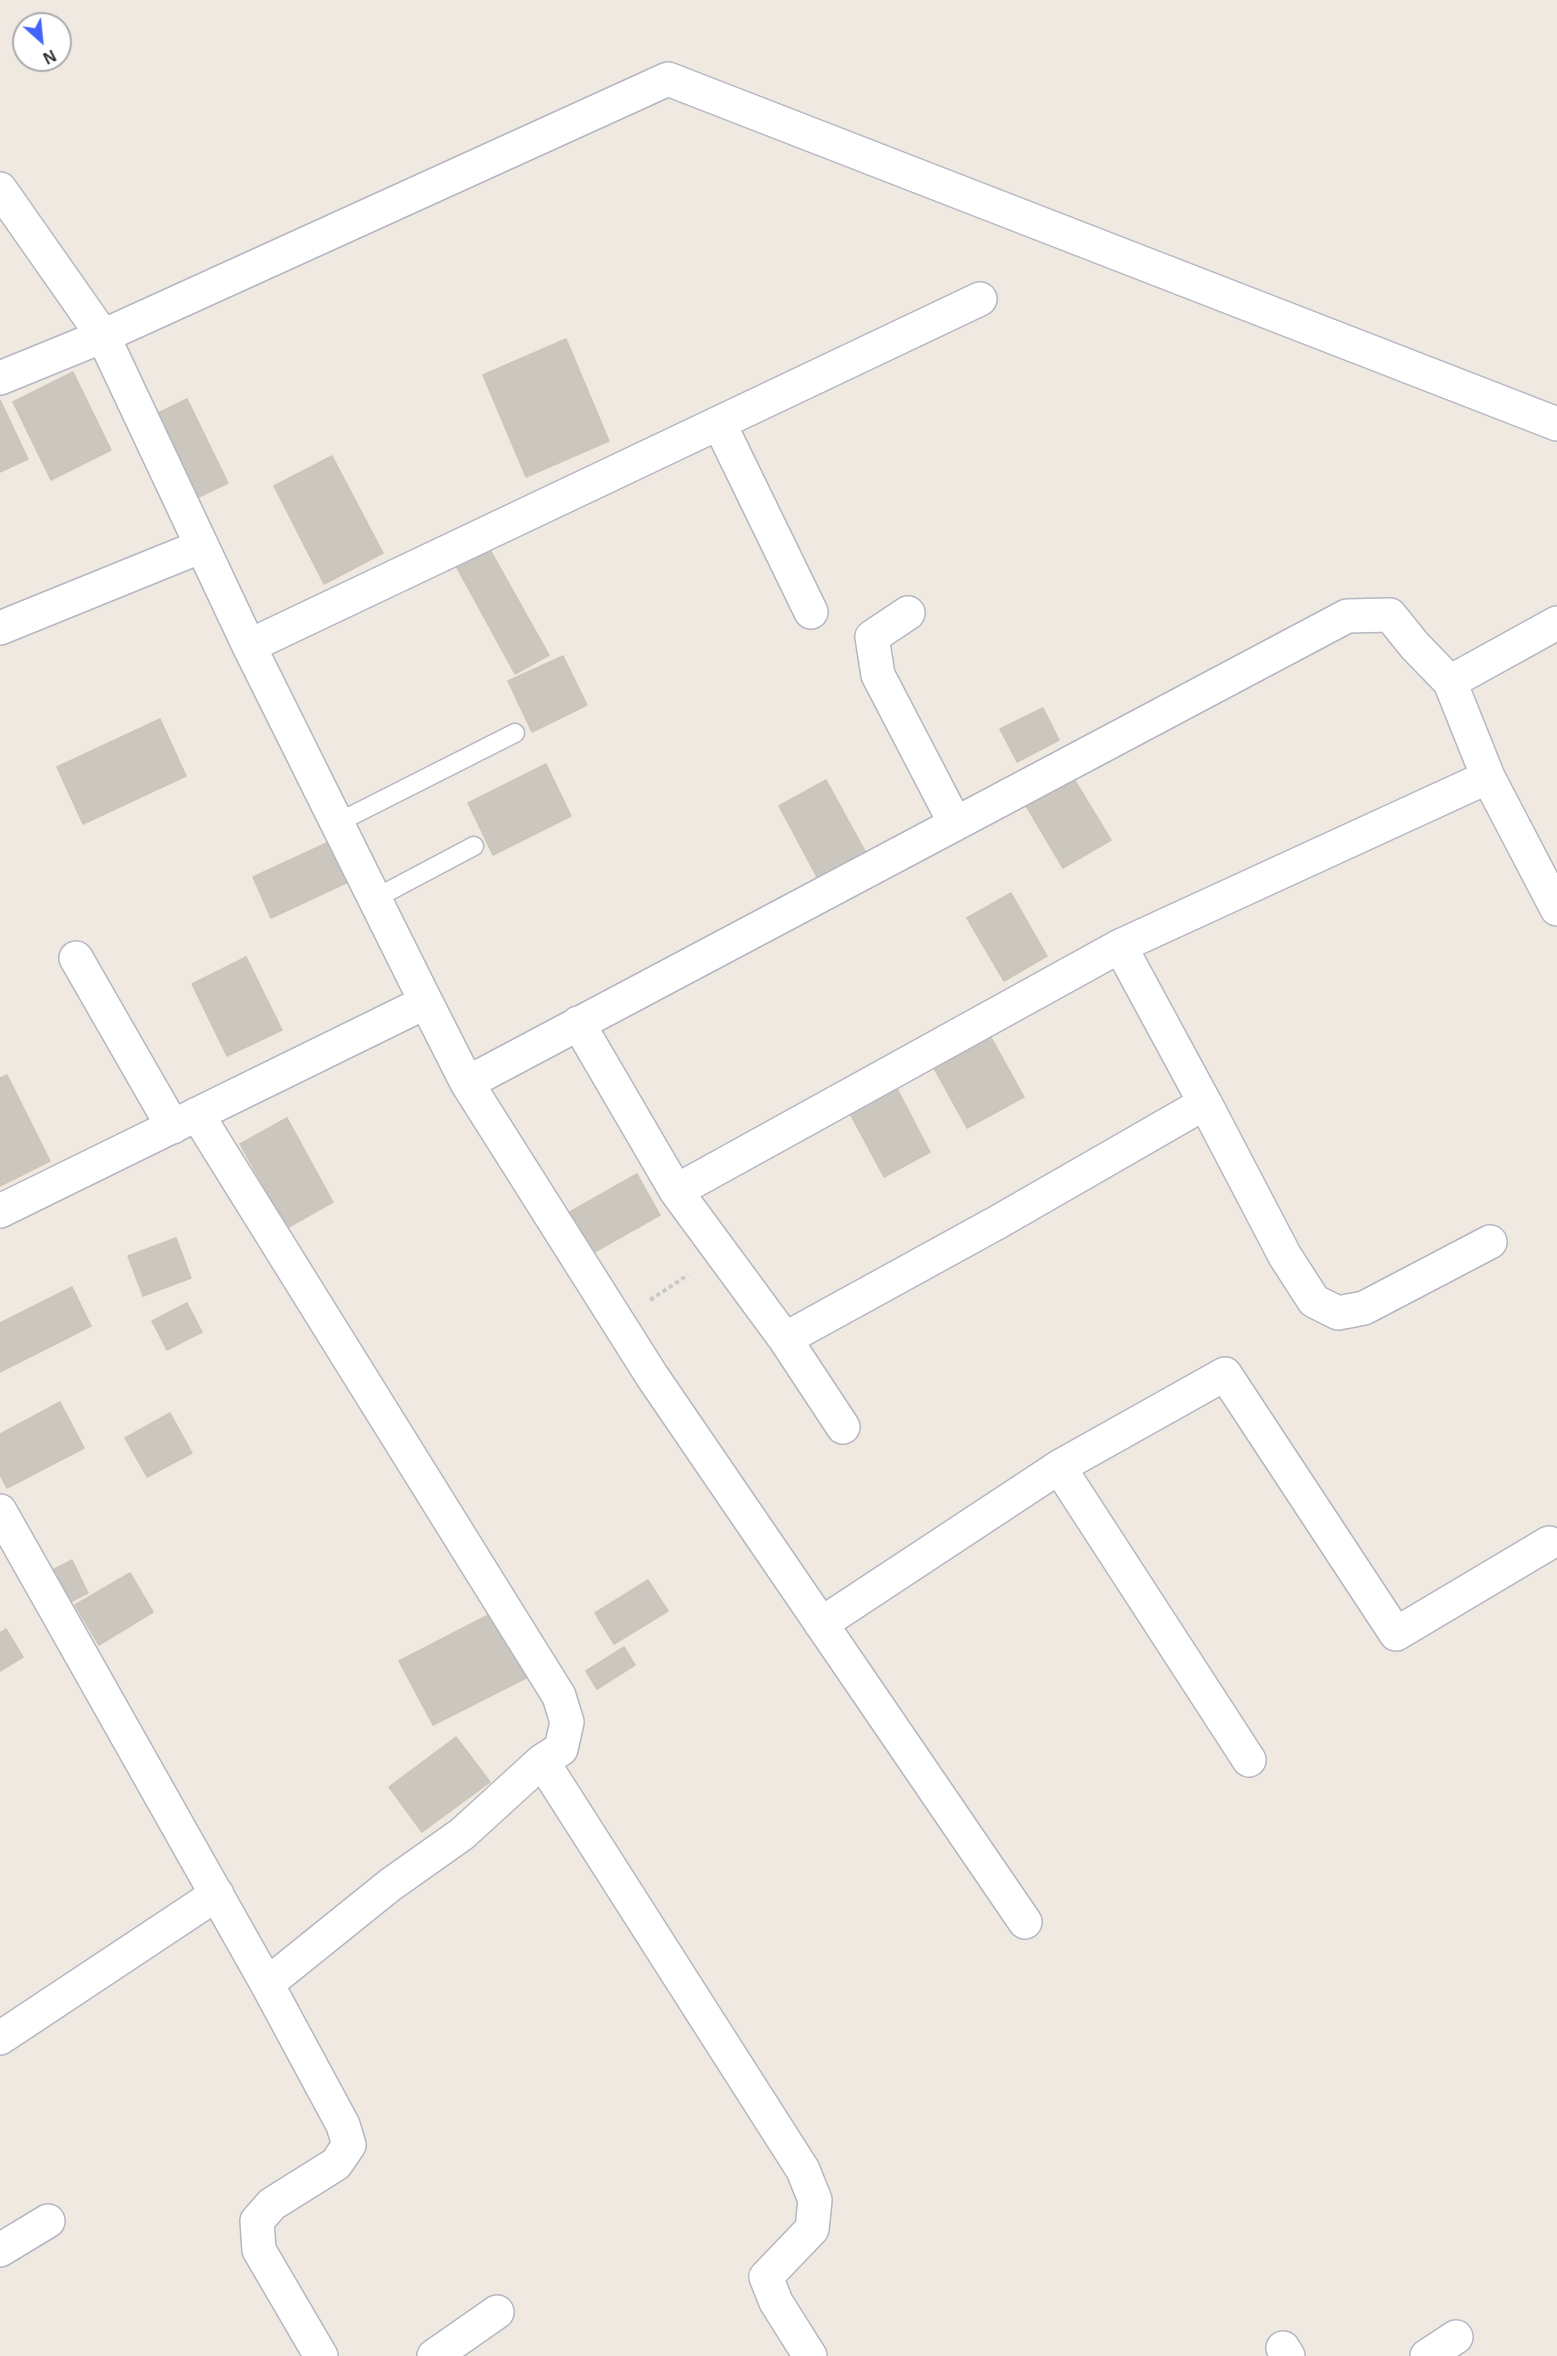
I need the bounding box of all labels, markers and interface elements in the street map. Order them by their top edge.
north arrow [12,12,72,72]
text: N [40,47,59,67]

